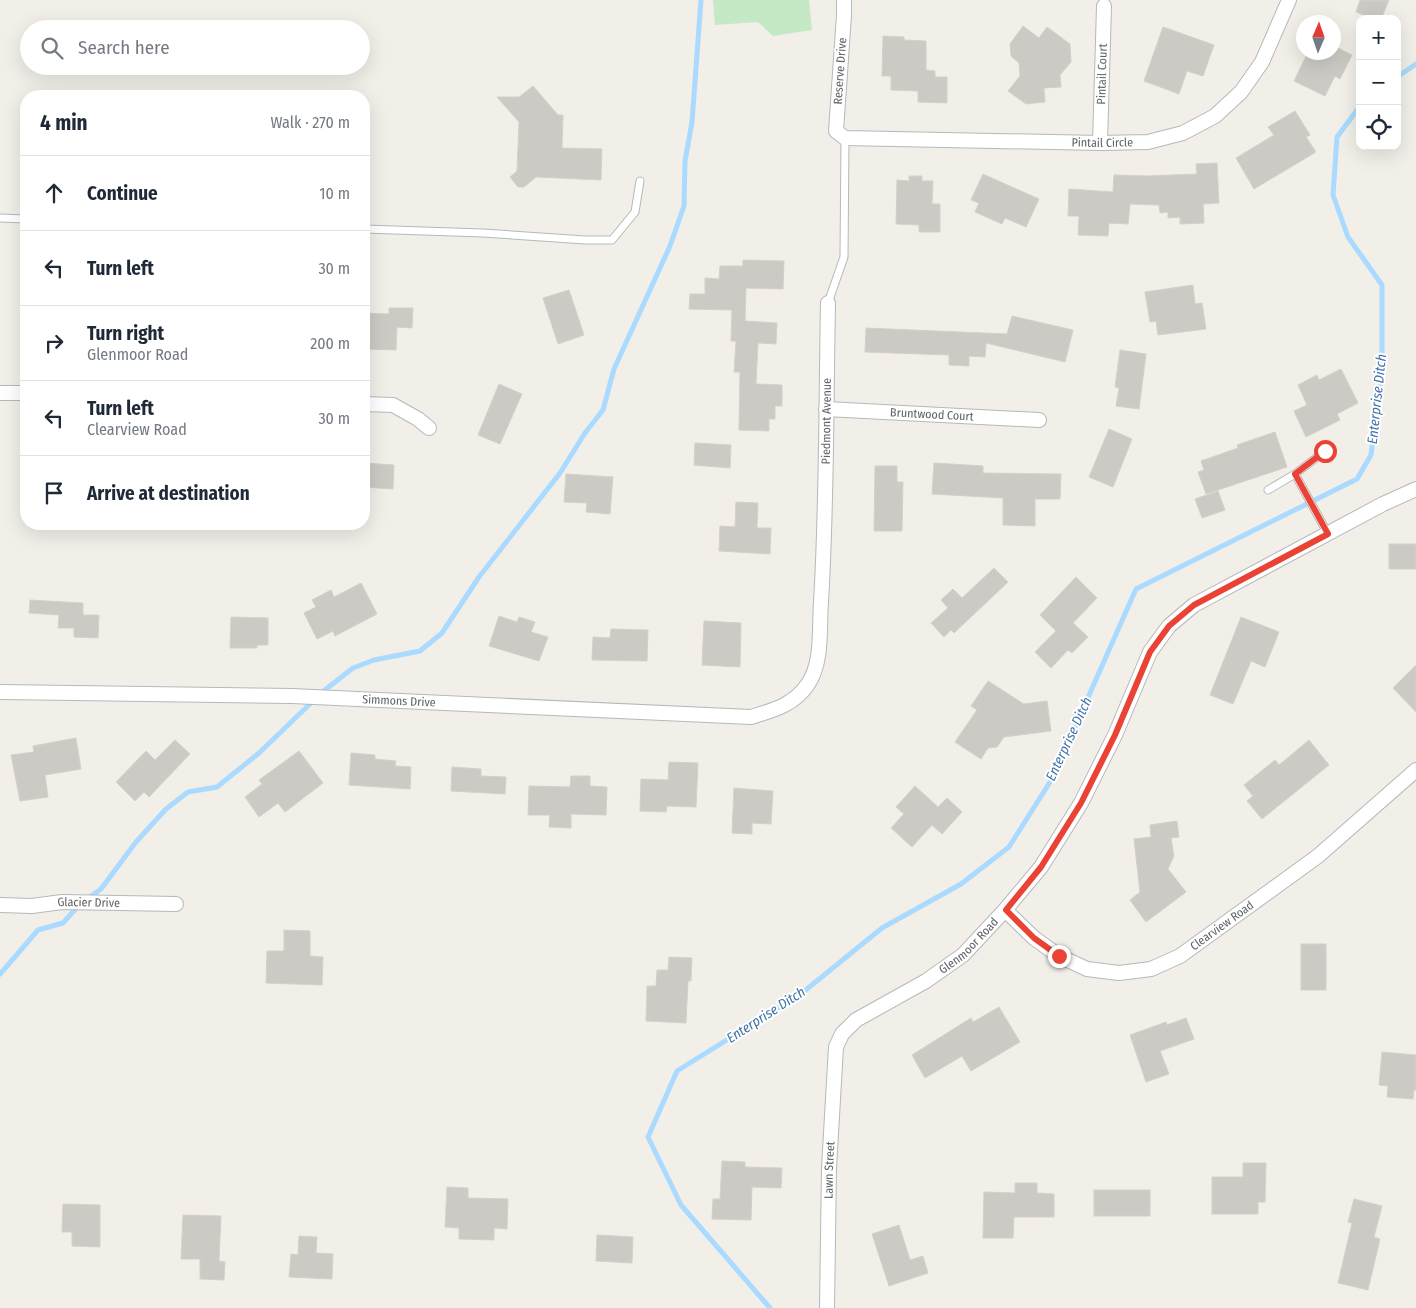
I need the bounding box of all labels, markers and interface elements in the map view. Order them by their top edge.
north arrow [1296,15,1341,60]
map controls [1356,15,1401,150]
button: + [1356,15,1401,60]
search box [20,20,370,75]
icon: search [38,34,66,62]
text: Search here [78,36,170,59]
street label: Reserve Drive [831,37,849,105]
street label: Pintail Court [1094,43,1110,105]
button: − [1356,60,1401,105]
button: locate [1356,105,1401,150]
text: 4 min [40,110,88,136]
text: Walk · 270 m [271,113,350,132]
street label: Pintail Circle [1071,135,1133,150]
icon: ahead [40,179,68,207]
text: Continue [87,182,158,205]
text: 10 m [319,184,350,203]
icon: left [40,254,68,282]
text: Turn left [87,257,154,280]
text: 30 m [318,259,350,278]
text: Turn right [87,322,164,345]
icon: right [40,329,68,357]
text: 200 m [310,334,350,353]
text: Glenmoor Road [87,345,188,364]
water label: Enterprise Ditch [1364,353,1390,445]
street label: Piedmont Avenue [819,378,834,464]
text: Turn left [87,397,154,420]
icon: left [40,404,68,432]
street label: Bruntwood Court [890,405,974,424]
text: 30 m [318,409,350,428]
text: Clearview Road [87,420,187,439]
route start [1314,440,1337,463]
icon: arrive [40,479,68,507]
text: Arrive at destination [87,482,250,505]
street label: Simmons Drive [362,692,436,710]
water label: Enterprise Ditch [1042,694,1096,784]
street label: Glacier Drive [57,895,120,910]
street label: Clearview Road [1187,898,1256,953]
street label: Glenmoor Road [936,915,1001,977]
route end [1048,945,1071,968]
water label: Enterprise Ditch [723,983,809,1047]
street label: Lawn Street [822,1141,838,1199]

